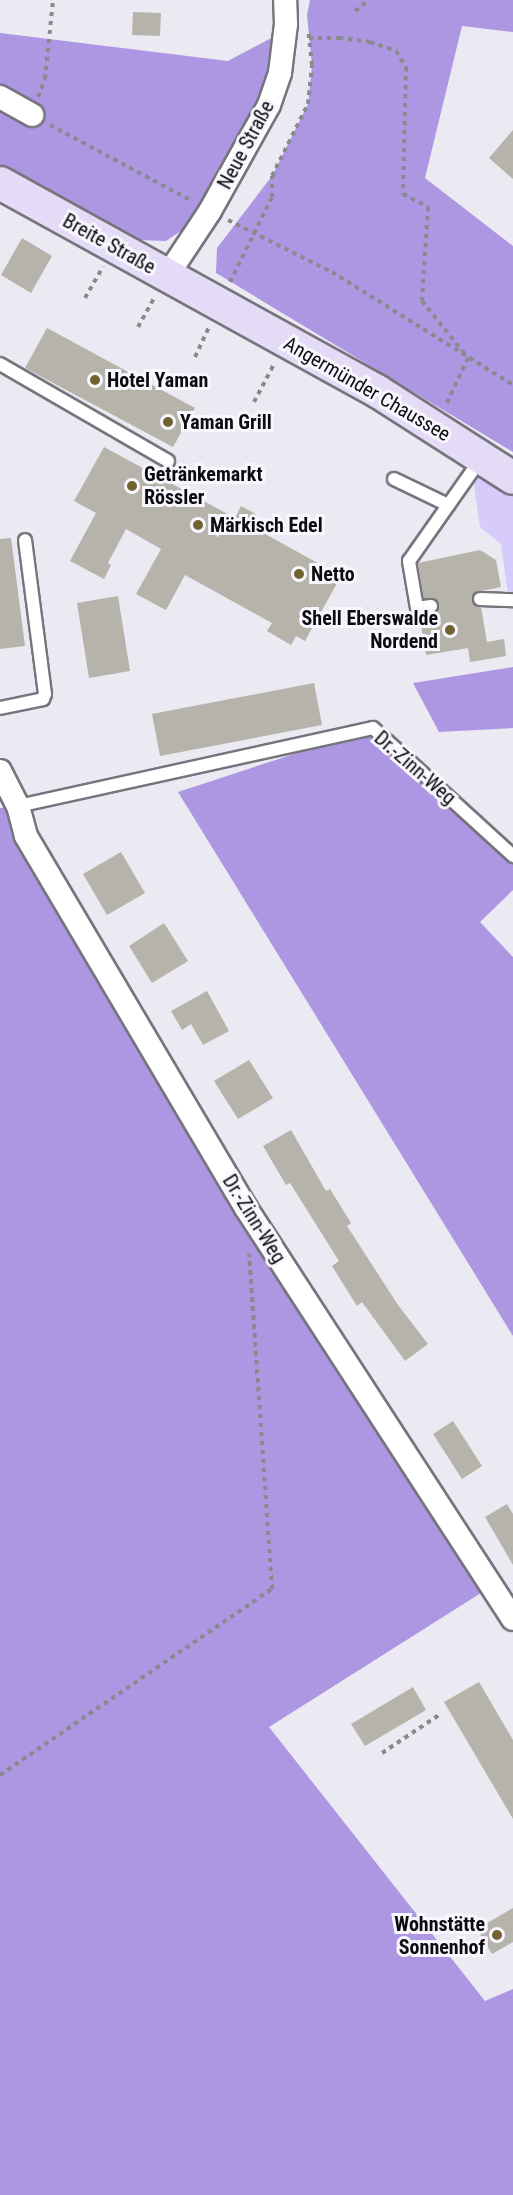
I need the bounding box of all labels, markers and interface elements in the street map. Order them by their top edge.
street label: Neue Straße [213,97,279,193]
street label: Breite Straße [59,209,159,279]
street label: Angermünder Chaussee [280,332,454,446]
place label: Hotel Yaman [107,368,208,392]
marker: Hotel Yaman [88,373,102,387]
place label: Yaman Grill [180,410,272,434]
marker: Yaman Grill [161,415,175,429]
place label: Getränkemarkt Rössler [144,462,263,509]
marker: Getränkemarkt Rössler [125,479,139,493]
place label: Märkisch Edel [210,513,323,537]
marker: Märkisch Edel [191,518,205,532]
place label: Netto [311,562,355,586]
marker: Netto [292,567,306,581]
place label: Shell Eberswalde Nordend [302,606,438,653]
marker: Shell Eberswalde Nordend [443,623,457,637]
street label: Dr.-Zinn-Weg [369,726,461,810]
street label: Dr.-Zinn-Weg [217,1170,291,1268]
place label: Wohnstätte Sonnenhof [394,1912,485,1959]
marker: Wohnstätte Sonnenhof [490,1928,504,1942]

